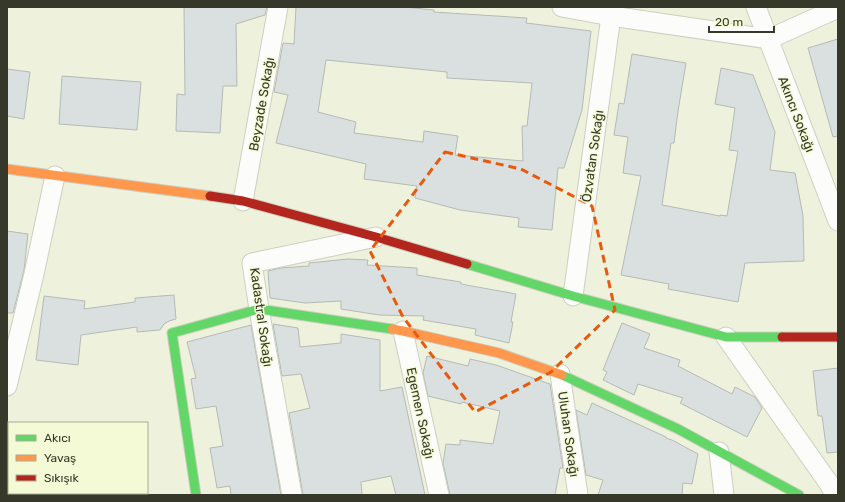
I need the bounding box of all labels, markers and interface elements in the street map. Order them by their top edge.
scale bar [709,8,774,34]
text: 20 m [715,15,743,29]
street label: Beyzade Sokağı [246,56,278,152]
street label: Akıncı Sokağı [774,74,818,155]
street label: Özvatan Sokağı [579,109,607,203]
street label: Kadastral Sokağı [246,266,276,368]
street label: Egemen Sokağı [403,366,438,460]
street label: Uluhan Sokağı [554,390,582,478]
legend [8,422,148,494]
text: Akıcı [44,431,71,445]
text: Yavaş [44,451,76,465]
text: Sıkışık [44,471,79,485]

